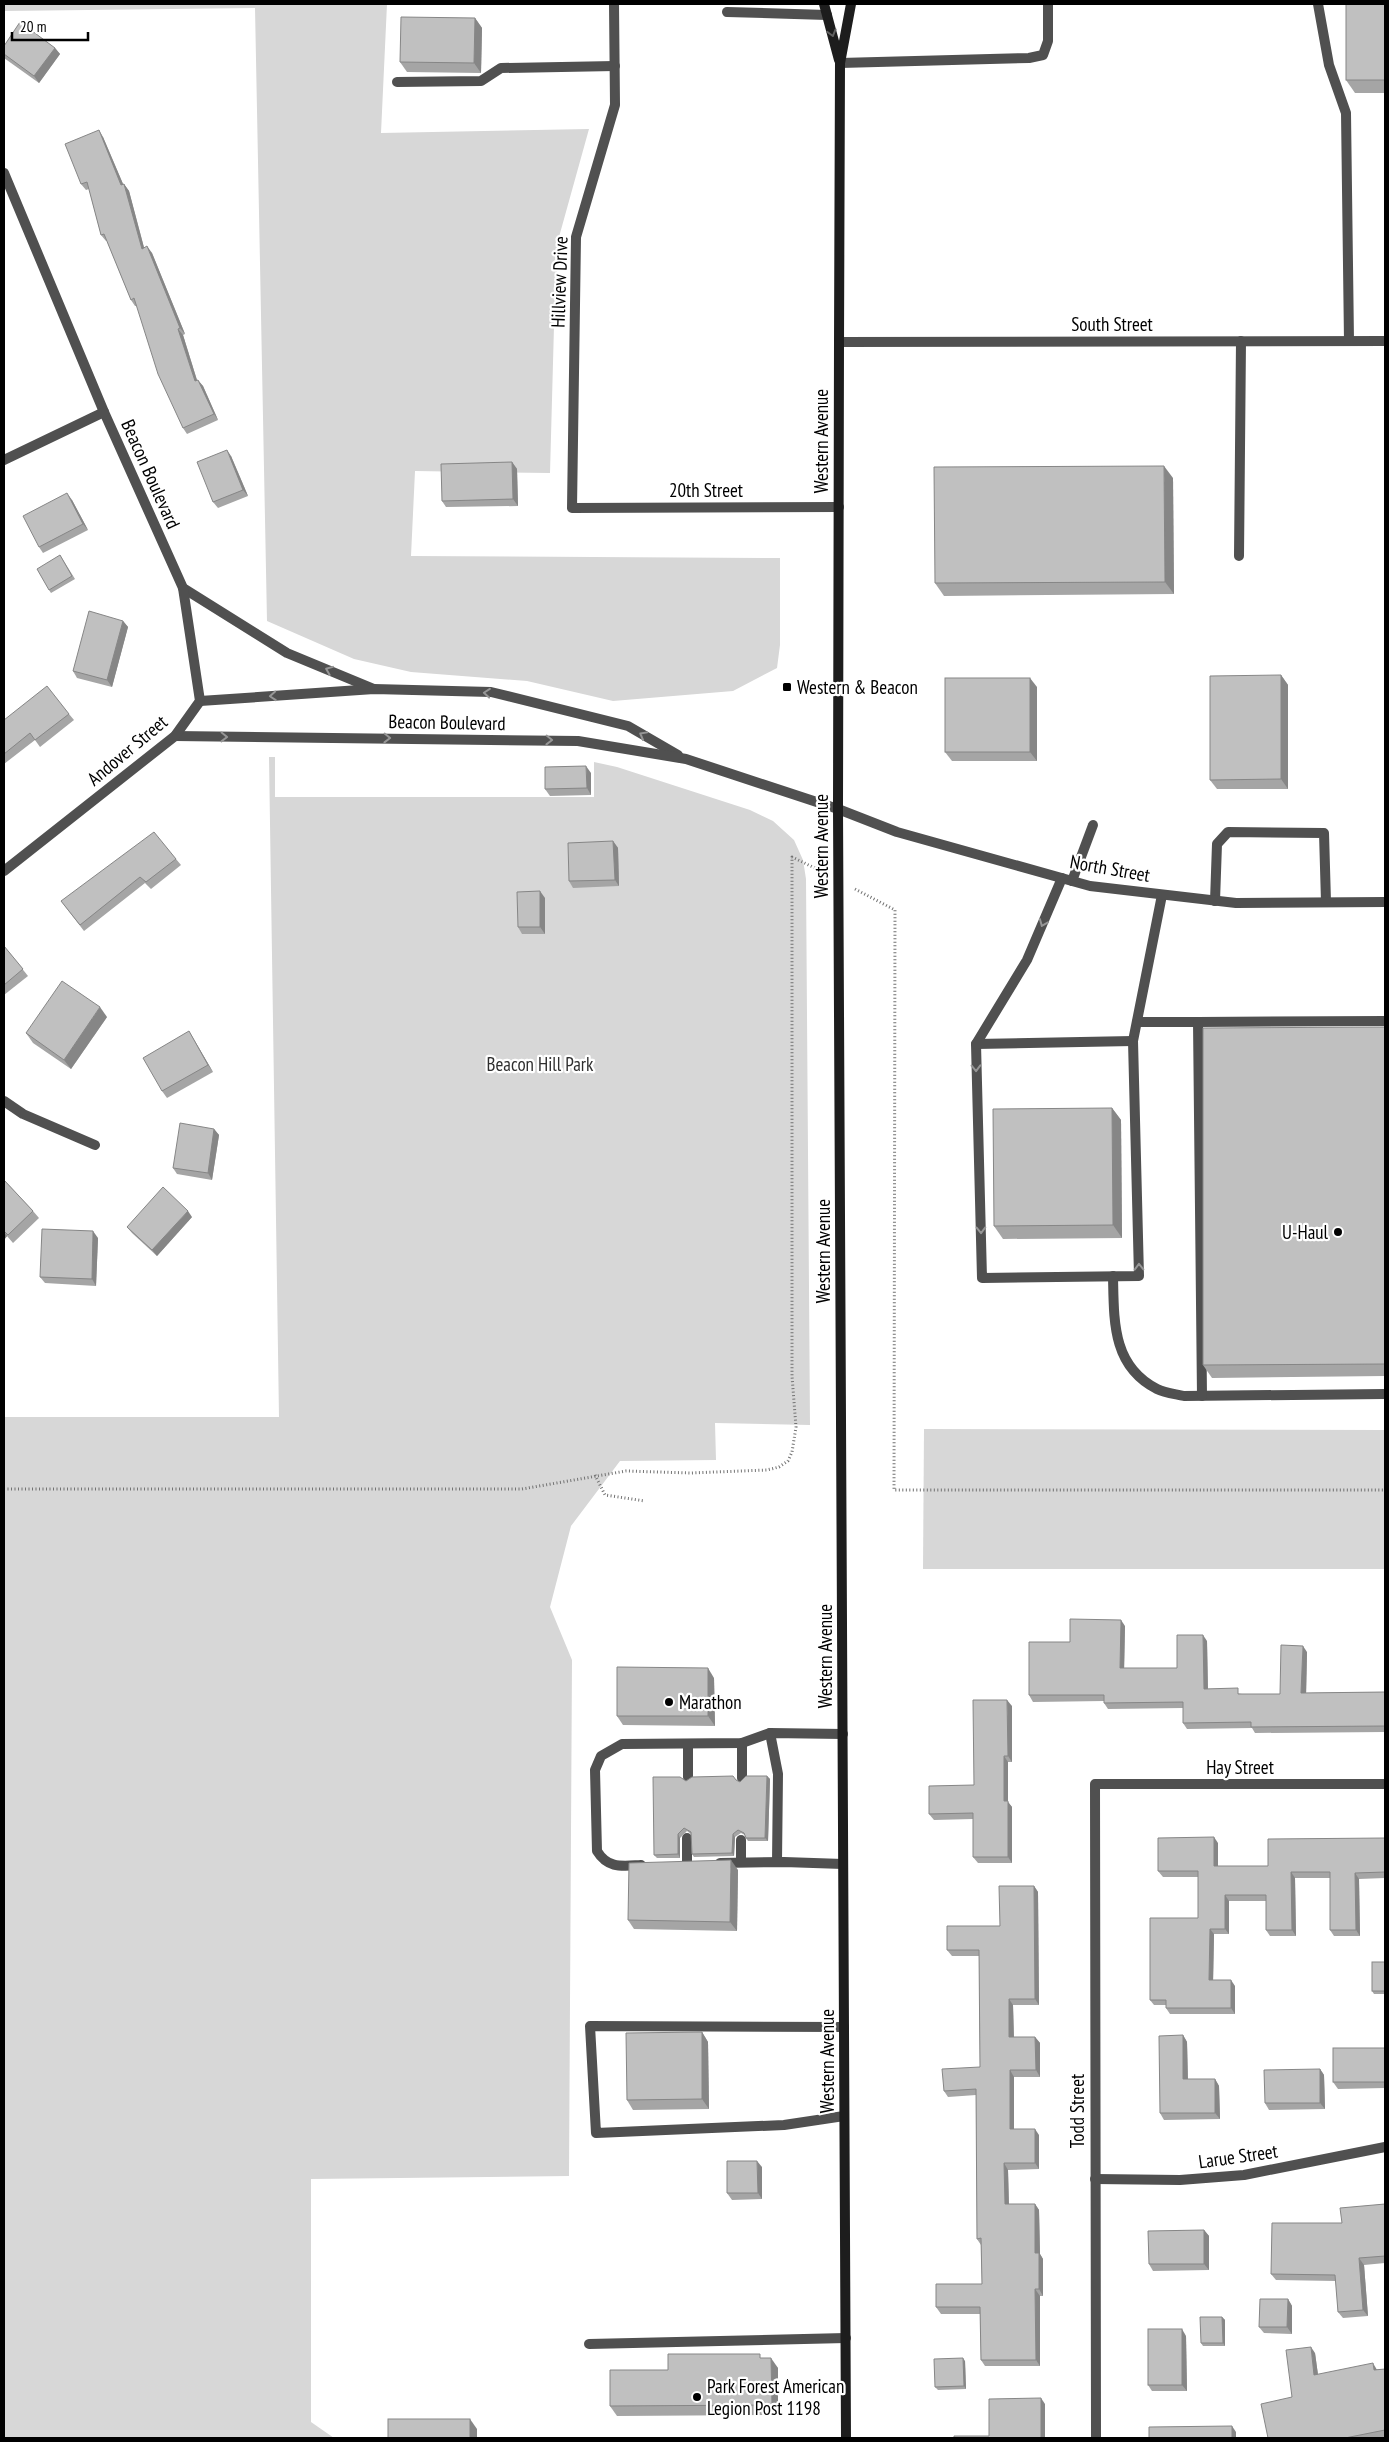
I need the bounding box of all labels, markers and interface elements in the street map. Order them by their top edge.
scale bar [12,10,89,42]
text: 20 m [20,17,46,36]
one-way arrow [827,29,837,37]
street label: Hillview Drive [545,236,573,328]
street label: South Street [1071,312,1154,336]
street label: Western Avenue [809,389,833,493]
street label: Beacon Boulevard [116,416,186,532]
street label: 20th Street [669,478,744,502]
one-way arrow [325,666,334,676]
place label: Western & Beacon [797,675,918,699]
marker: Western & Beacon [781,681,793,693]
one-way arrow [483,688,491,699]
one-way arrow [269,690,277,701]
street label: Andover Street [82,709,173,790]
street label: Beacon Boulevard [388,709,506,735]
one-way arrow [220,731,228,742]
one-way arrow [640,731,649,741]
one-way arrow [383,733,391,744]
one-way arrow [546,735,553,745]
street label: Western Avenue [809,794,833,898]
street label: North Street [1068,849,1153,887]
one-way arrow [1039,918,1050,927]
park label: Beacon Hill Park [487,1052,594,1076]
one-way arrow [971,1064,982,1072]
street label: Western Avenue [811,1199,835,1303]
place label: U-Haul [1282,1220,1329,1244]
one-way arrow [975,1226,986,1234]
marker: U-Haul [1332,1226,1344,1238]
one-way arrow [1134,1263,1144,1270]
street label: Western Avenue [813,1604,837,1708]
place label: Marathon [679,1690,742,1714]
marker: Marathon [663,1696,675,1708]
street label: Hay Street [1206,1755,1275,1779]
street label: Western Avenue [815,2009,839,2113]
street label: Todd Street [1065,2073,1089,2148]
street label: Larue Street [1197,2138,1280,2173]
place label: Park Forest American Legion Post 1198 [707,2374,844,2420]
marker: Park Forest American Legion Post 1198 [691,2391,703,2403]

